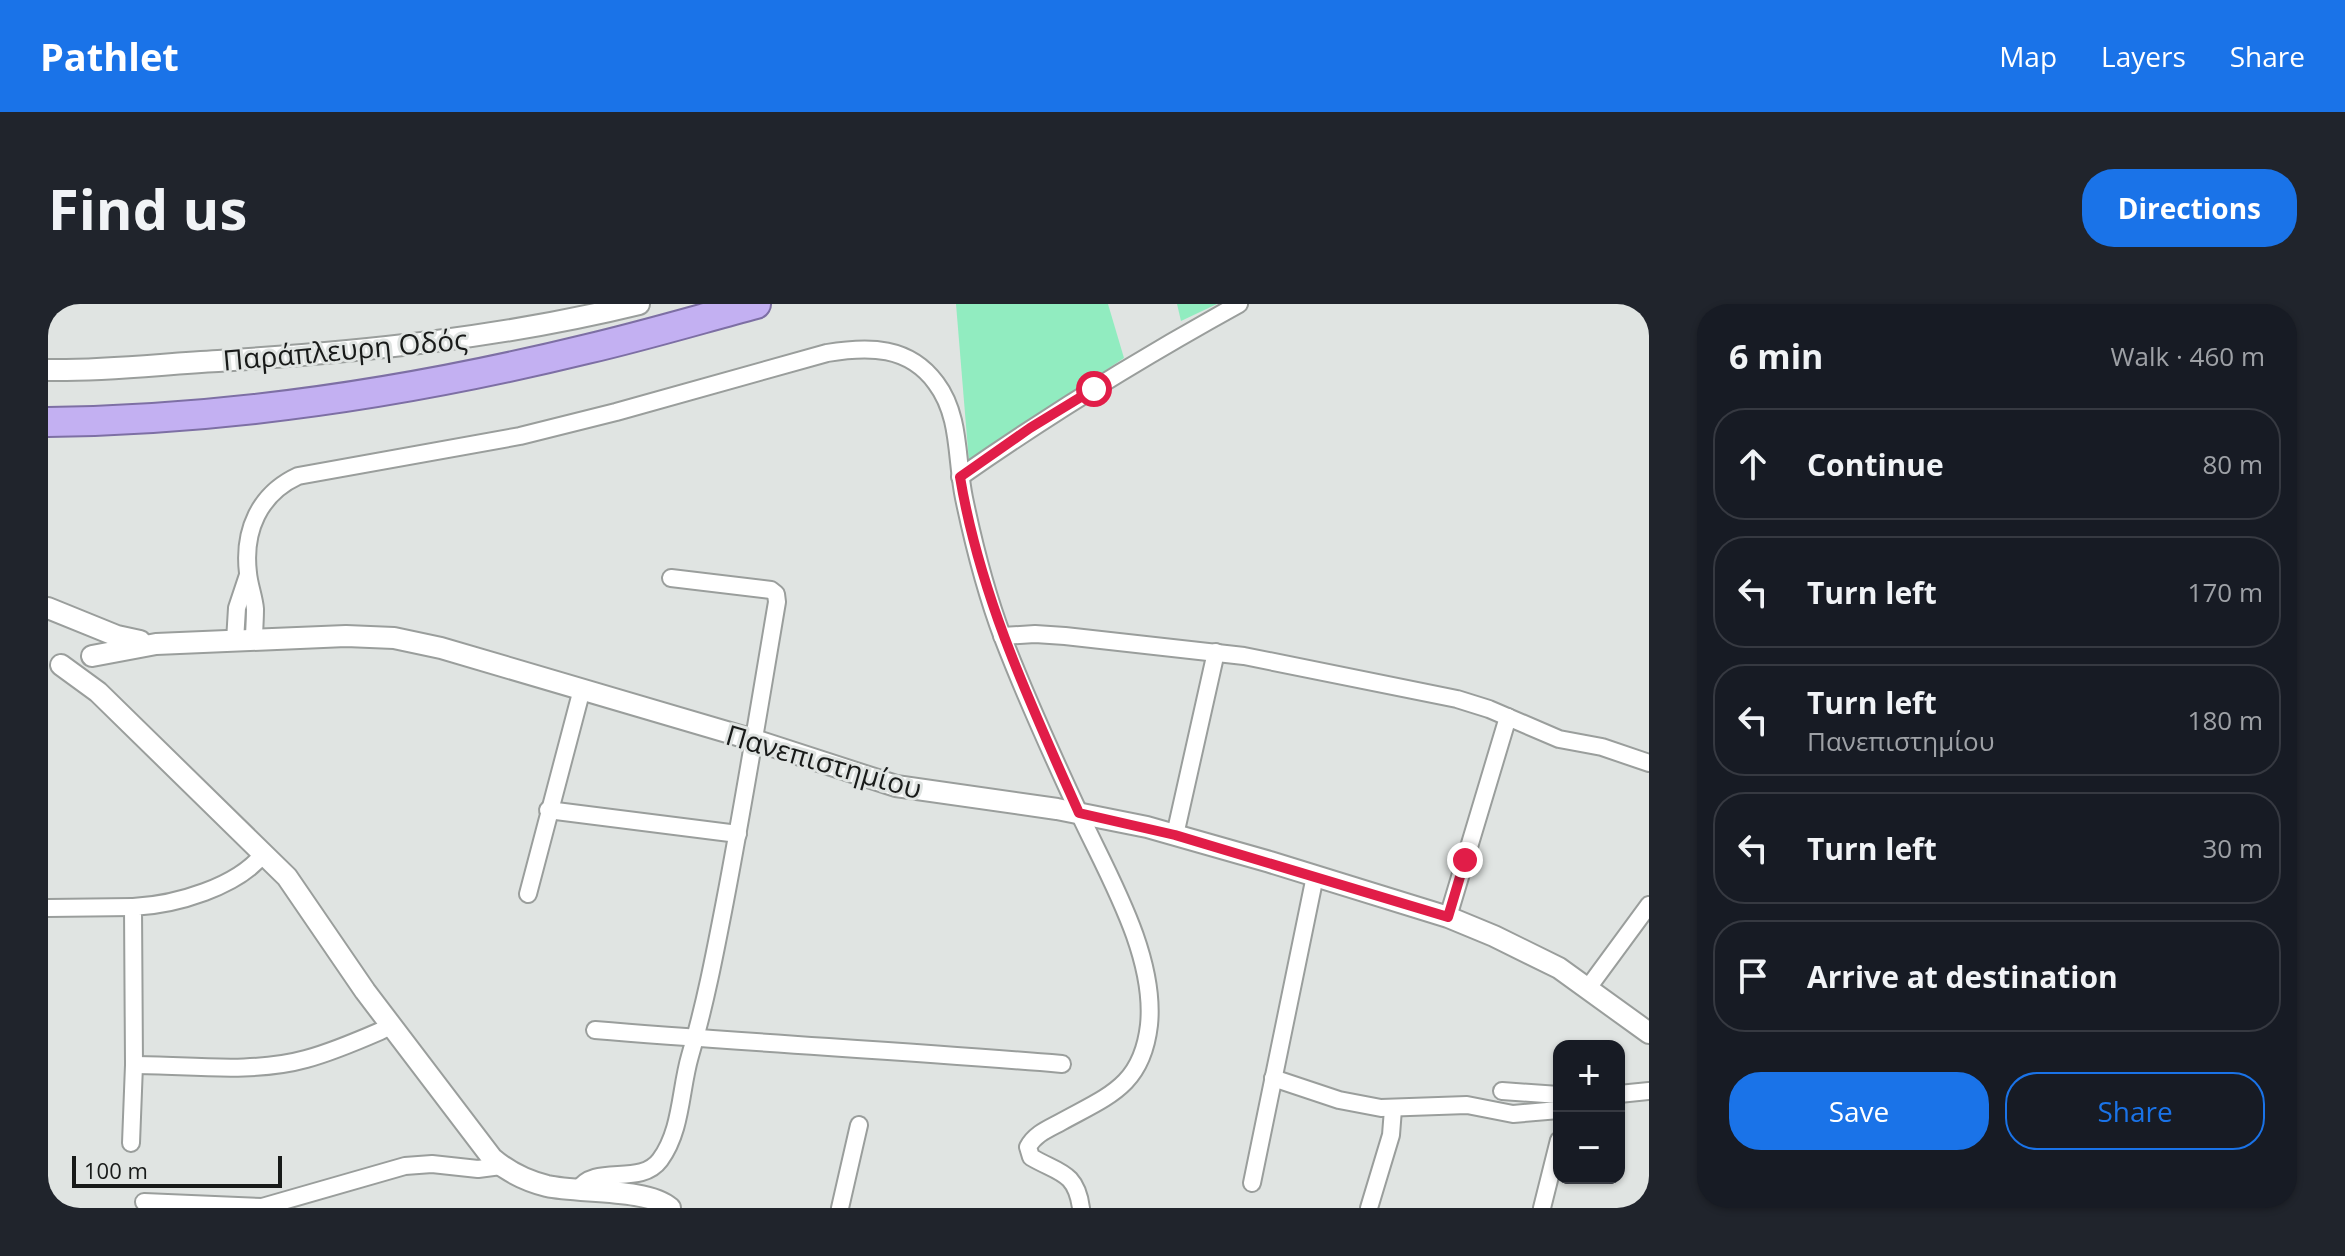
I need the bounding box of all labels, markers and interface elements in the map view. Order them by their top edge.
text: Pathlet [40,30,179,82]
text: Map [1999,37,2057,75]
text: Layers [2101,37,2186,75]
text: Share [2230,37,2305,75]
button: Directions [2082,169,2297,247]
text: Find us [48,170,247,246]
street label: Παράπλευρη Οδός [221,319,469,379]
text: 6 min [1729,333,1823,379]
text: Walk · 460 m [2111,338,2265,374]
route start [1076,371,1112,407]
icon: ahead [1731,442,1775,486]
text: Continue [1807,444,1944,485]
text: 80 m [2202,446,2263,482]
icon: left [1731,570,1775,614]
text: Turn left [1807,572,1937,613]
text: 170 m [2188,574,2263,610]
text: Turn left [1807,682,1937,723]
icon: left [1731,698,1775,742]
text: 180 m [2188,702,2263,738]
street label: Πανεπιστημίου [722,715,926,807]
text: Πανεπιστημίου [1807,723,1995,759]
icon: left [1731,826,1775,870]
text: Turn left [1807,828,1937,869]
text: 30 m [2202,830,2263,866]
route end [1447,842,1483,878]
icon: arrive [1731,954,1775,998]
text: Arrive at destination [1807,956,2118,997]
map controls [1553,1040,1625,1184]
button: + [1553,1040,1625,1112]
button: Save [1729,1072,1989,1150]
button: Share [2005,1072,2265,1150]
button: − [1553,1112,1625,1184]
scale bar [72,1152,282,1188]
text: 100 m [84,1155,148,1185]

